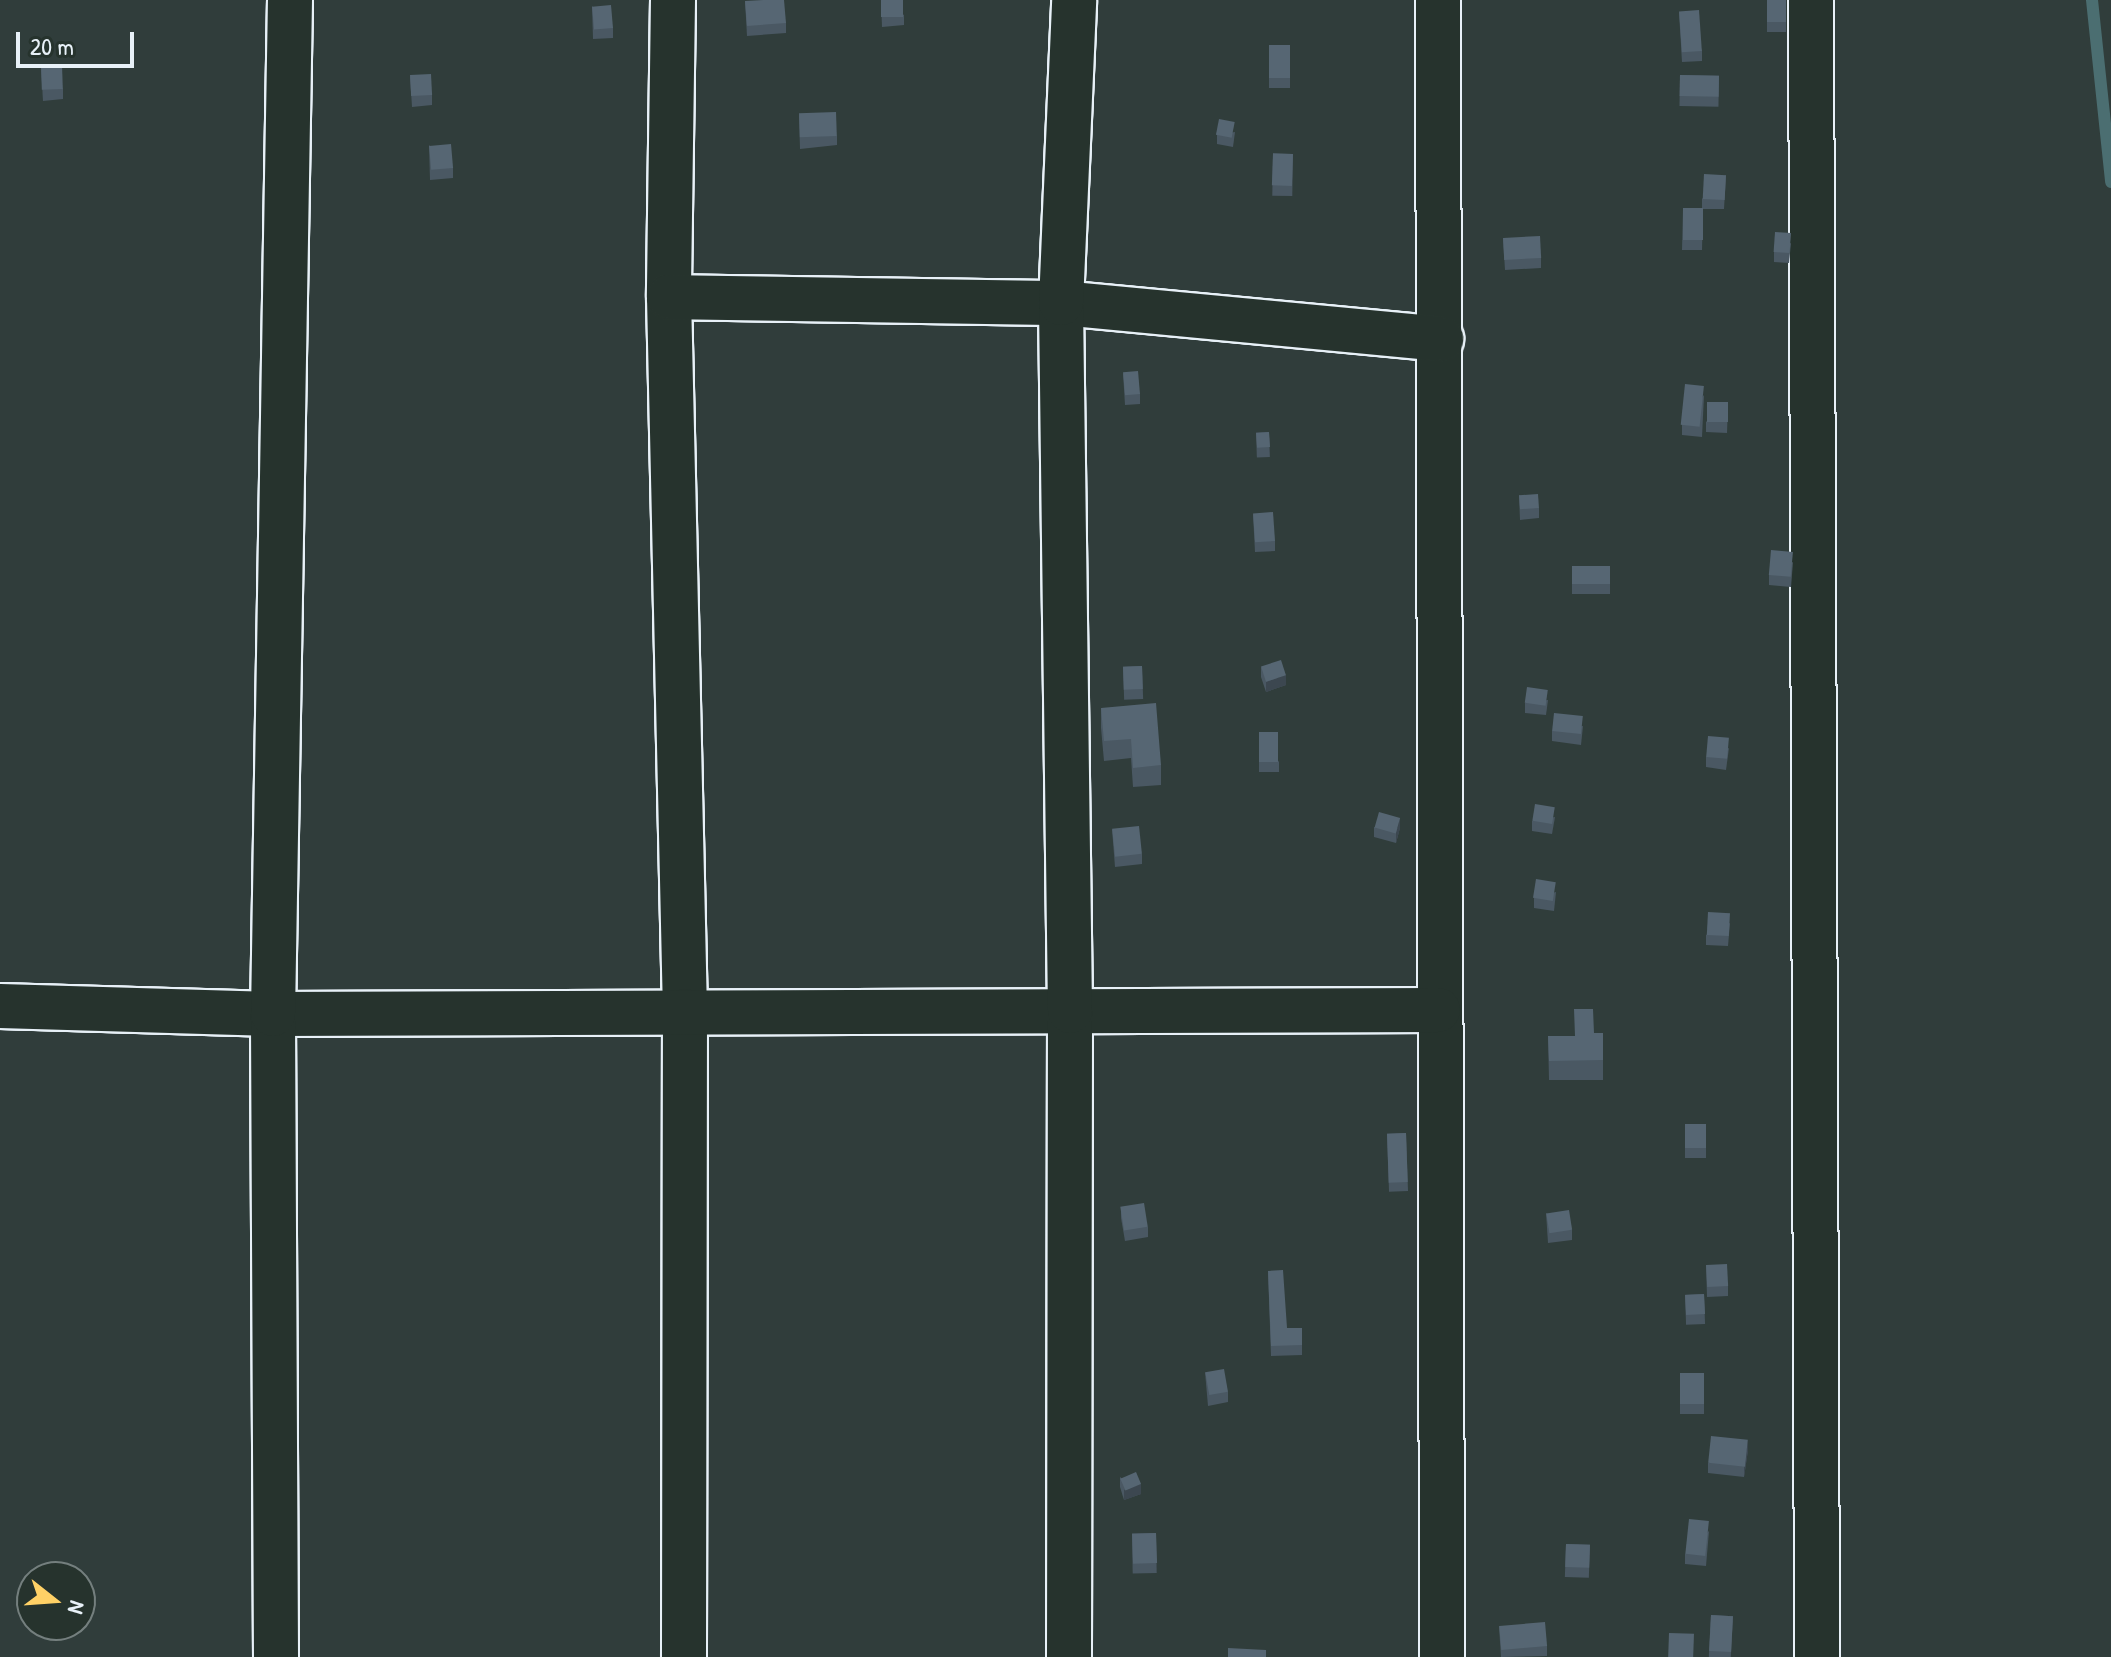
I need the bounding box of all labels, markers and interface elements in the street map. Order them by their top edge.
scale bar [20,16,138,66]
text: 20 m [30,30,74,62]
north arrow [16,1561,96,1641]
text: N [61,1597,93,1617]

